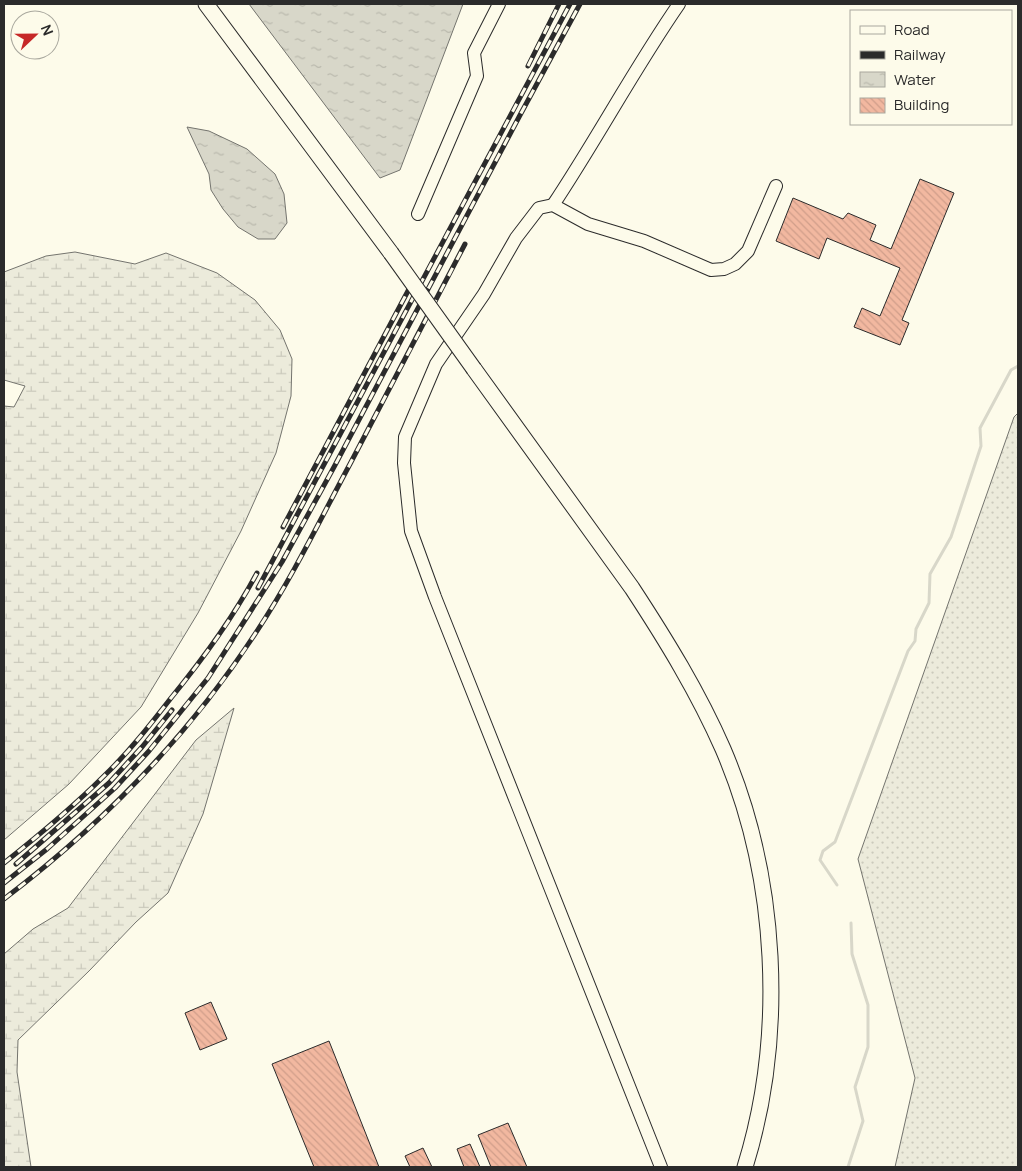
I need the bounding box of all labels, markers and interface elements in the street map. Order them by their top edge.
north arrow [10,10,60,60]
legend [850,10,1012,125]
text: Road [894,19,930,40]
text: N [37,22,58,38]
text: Railway [894,44,946,65]
text: Water [894,69,936,90]
text: Building [894,94,949,115]

